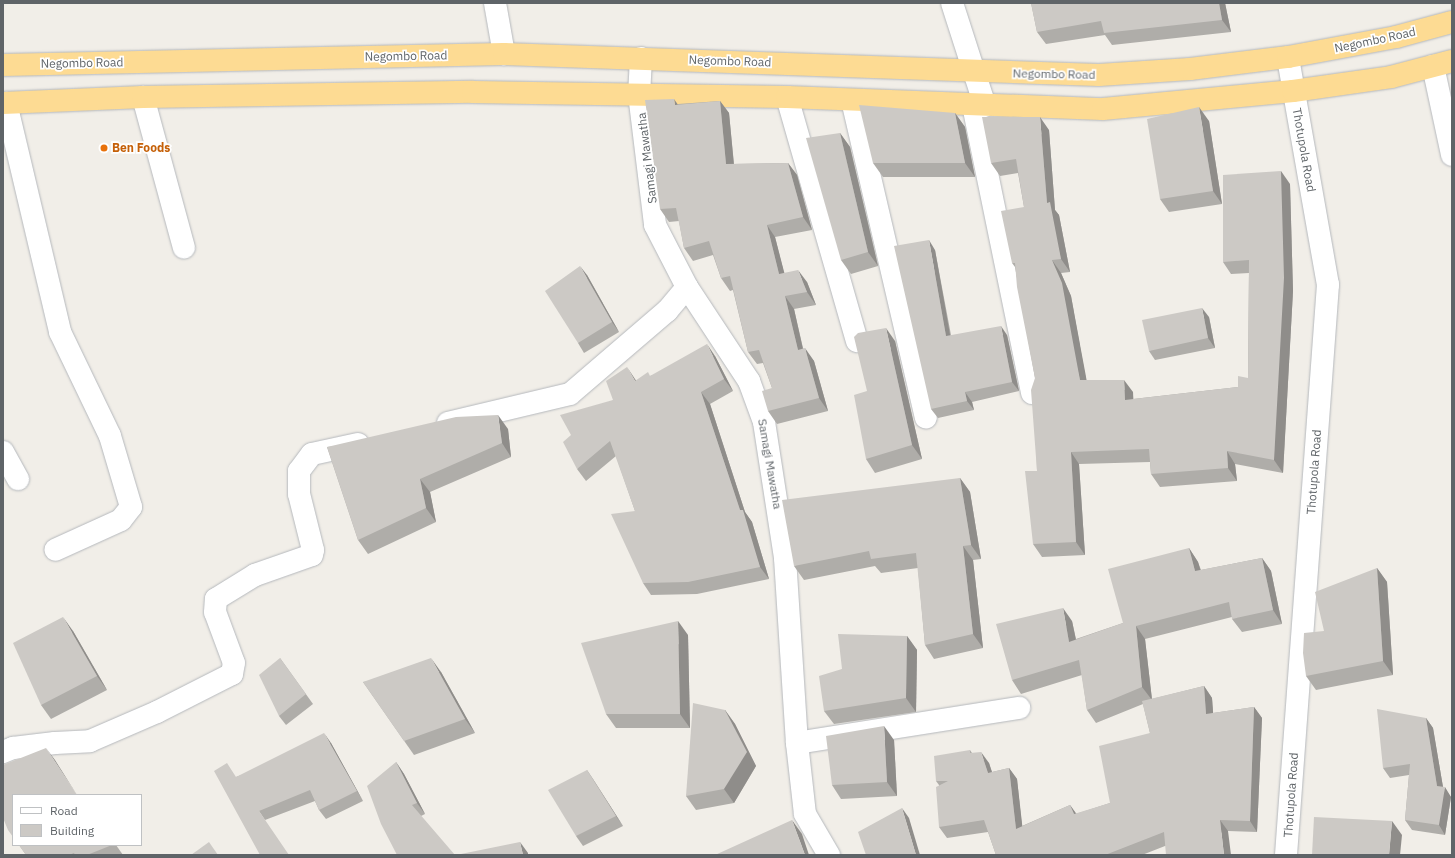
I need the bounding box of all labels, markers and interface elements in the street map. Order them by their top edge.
street label: Negombo Road [1333,24,1417,56]
street label: Negombo Road [365,48,447,64]
street label: Negombo Road [688,52,772,70]
street label: Negombo Road [41,55,123,71]
street label: Negombo Road [1013,66,1095,82]
street label: Thotupola Road [1290,107,1318,193]
street label: Samagi Mawatha [634,112,660,204]
place label: Ben Foods [112,141,170,155]
marker: Ben Foods [99,143,109,153]
street label: Samagi Mawatha [755,418,785,510]
street label: Thotupola Road [1304,429,1324,515]
street label: Thotupola Road [1281,752,1301,838]
legend [12,794,142,846]
text: Road [50,803,78,818]
text: Building [50,823,94,838]

